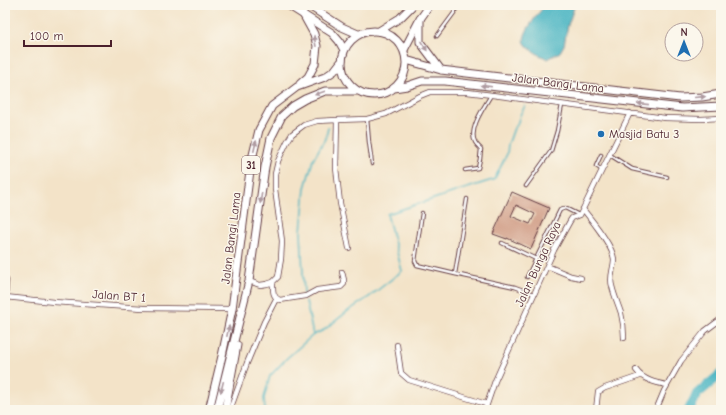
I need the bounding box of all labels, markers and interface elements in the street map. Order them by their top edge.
scale bar [24,22,111,48]
north arrow [664,22,704,62]
text: N [680,26,688,39]
text: 100 m [30,29,63,43]
one-way arrow [312,35,318,47]
one-way arrow [420,41,428,52]
street label: Jalan Bangi Lama [511,70,605,96]
one-way arrow [480,82,492,89]
one-way arrow [313,90,325,96]
one-way arrow [694,93,706,100]
one-way arrow [637,100,649,107]
place label: Masjid Batu 3 [609,127,679,141]
marker: Masjid Batu 3 [596,129,606,139]
one-way arrow [253,140,259,152]
road number: 31 [242,156,260,174]
street label: Jalan Bangi Lama [218,191,244,285]
one-way arrow [258,191,264,204]
street label: Jalan Bunga Raya [512,219,564,309]
street label: Jalan BT 1 [92,287,146,305]
one-way arrow [225,325,231,337]
one-way arrow [219,381,225,393]

